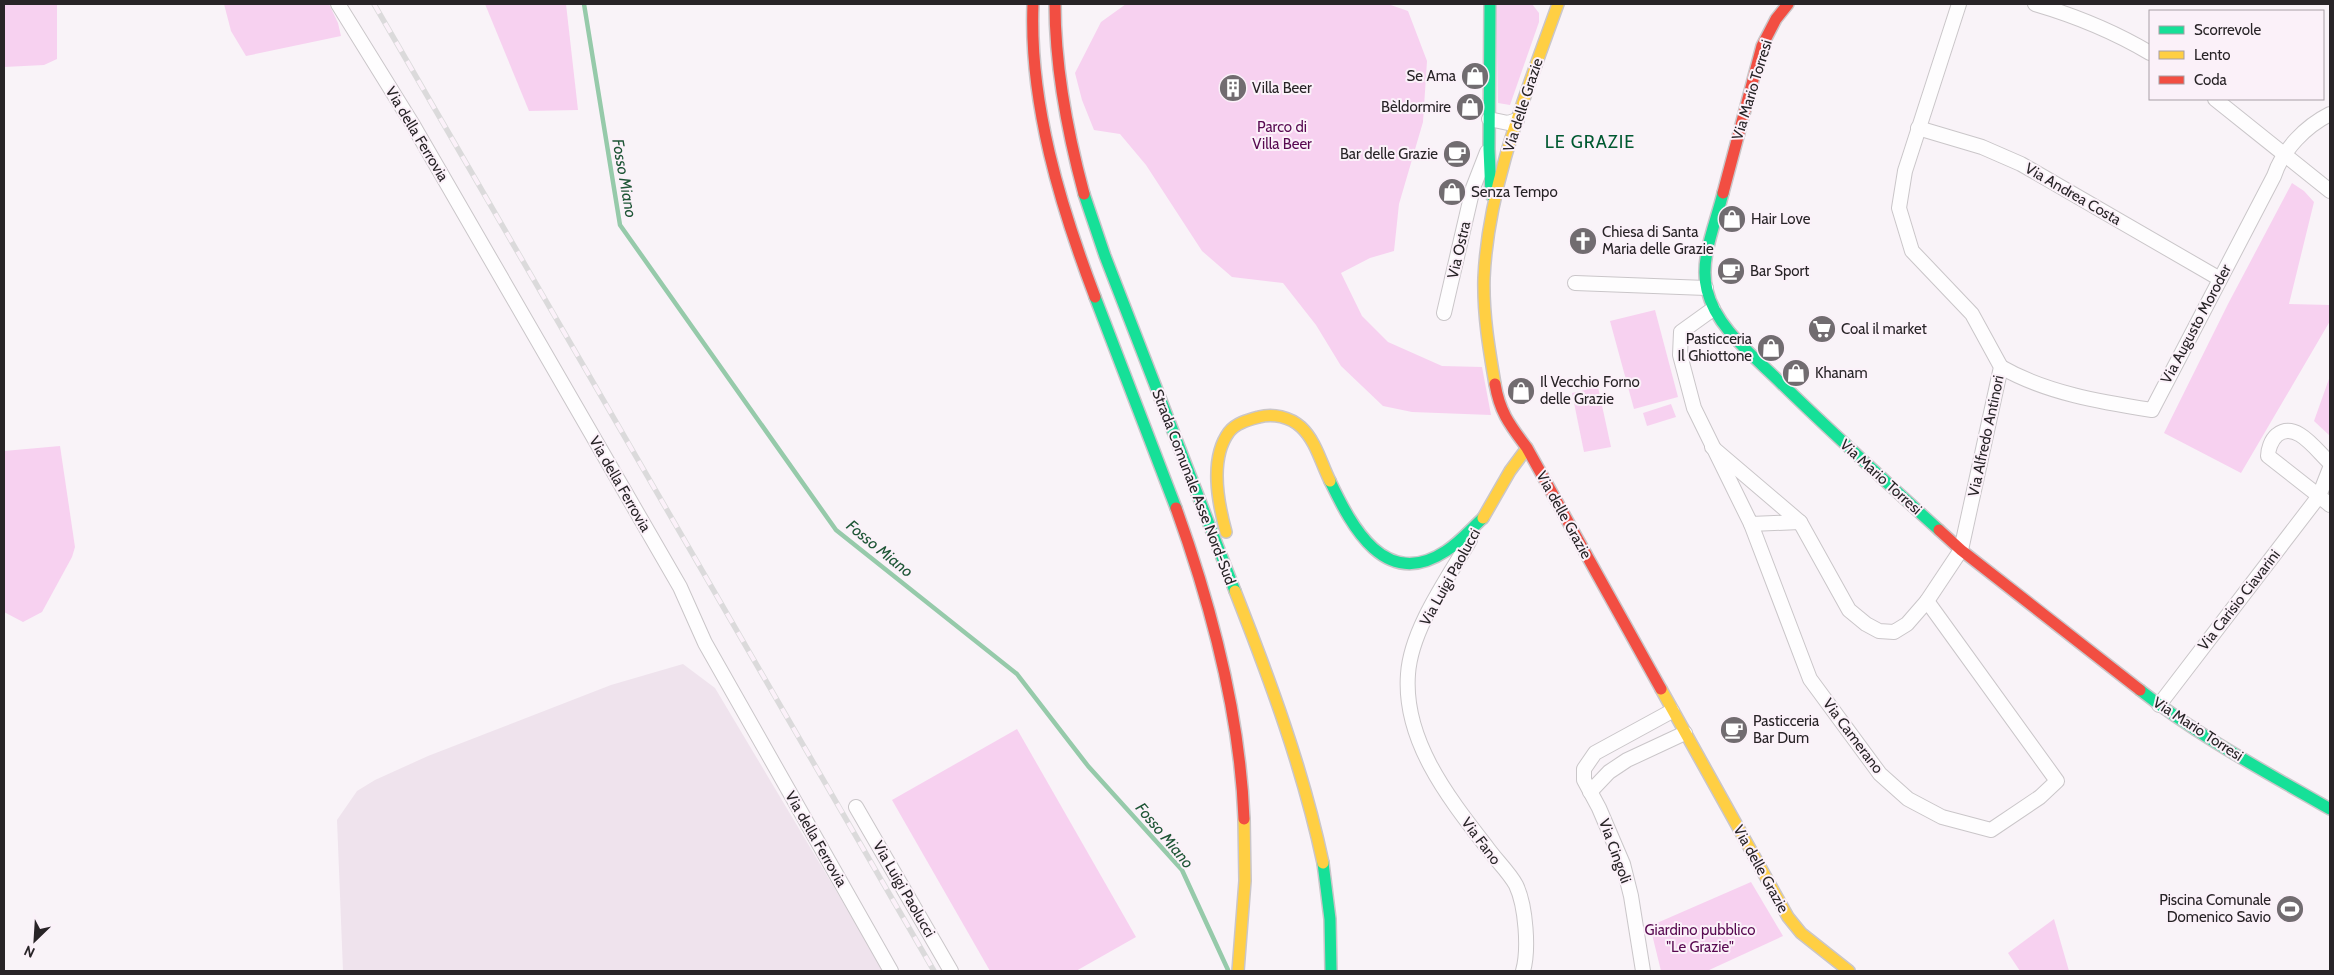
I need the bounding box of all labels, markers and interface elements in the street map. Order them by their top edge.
legend [2149,10,2324,100]
text: Scorrevole [2194,21,2262,39]
street label: Via Mario Torresi [1728,38,1776,142]
text: Lento [2194,46,2231,64]
street label: Via delle Grazie [1499,56,1547,154]
shop icon: Se Ama [1460,61,1490,91]
place label: Se Ama [1407,67,1457,85]
text: Coda [2194,71,2228,89]
building icon: Villa Beer [1218,73,1248,103]
place label: Villa Beer [1252,79,1312,97]
street label: Via della Ferrovia [382,83,453,185]
shop icon: Bèldormire [1455,92,1485,122]
place label: Bèldormire [1381,98,1451,116]
park label: Parco di Villa Beer [1252,118,1312,153]
district label: LE GRAZIE [1545,131,1635,153]
water label: Fosso Miano [608,137,641,219]
cafe icon: Bar delle Grazie [1442,139,1472,169]
place label: Bar delle Grazie [1340,145,1438,163]
street label: Via Andrea Costa [2022,159,2125,229]
shop icon: Senza Tempo [1437,177,1467,207]
place label: Senza Tempo [1471,183,1558,201]
shop icon: Hair Love [1717,204,1747,234]
place label: Hair Love [1751,210,1811,228]
street label: Via Ostra [1444,219,1474,280]
place label: Chiesa di Santa Maria delle Grazie [1602,223,1714,258]
church icon: Chiesa di Santa Maria delle Grazie [1568,226,1598,256]
cafe icon: Bar Sport [1716,256,1746,286]
street label: Via Augusto Moroder [2157,261,2235,387]
place label: Bar Sport [1750,262,1809,280]
supermarket icon: Coal il market [1807,314,1837,344]
place label: Coal il market [1841,320,1927,338]
place label: Pasticceria Il Ghiottone [1678,330,1753,365]
shop icon: Pasticceria Il Ghiottone [1756,333,1786,363]
shop icon: Khanam [1781,358,1811,388]
place label: Khanam [1815,364,1868,382]
place label: Il Vecchio Forno delle Grazie [1540,373,1640,408]
street label: Via Alfredo Antinori [1964,374,2008,498]
shop icon: Il Vecchio Forno delle Grazie [1506,376,1536,406]
street label: Strada Comunale Asse Nord-Sud [1148,387,1240,587]
street label: Via della Ferrovia [585,433,655,536]
street label: Via Mario Torresi [1836,436,1926,518]
street label: Via delle Grazie [1533,468,1596,562]
water label: Fosso Miano [843,516,917,581]
street label: Via Luigi Paolucci [1416,525,1484,629]
street label: Via Carisio Ciavarini [2194,546,2284,654]
street label: Via Mario Torresi [2150,693,2246,765]
street label: Via Camerano [1819,695,1887,777]
place label: Pasticceria Bar Dum [1753,712,1820,747]
cafe icon: Pasticceria Bar Dum [1719,715,1749,745]
street label: Via della Ferrovia [781,788,851,891]
water label: Fosso Miano [1132,799,1198,872]
street label: Via Fano [1457,814,1505,868]
street label: Via Cingoli [1595,816,1635,886]
street label: Via delle Grazie [1730,822,1793,916]
street label: Via Luigi Paolucci [869,838,939,940]
place label: Piscina Comunale Domenico Savio [2159,891,2271,926]
sports icon: Piscina Comunale Domenico Savio [2275,894,2305,924]
north arrow [10,915,60,965]
park label: Giardino pubblico "Le Grazie" [1645,921,1755,956]
text: N [21,942,38,962]

